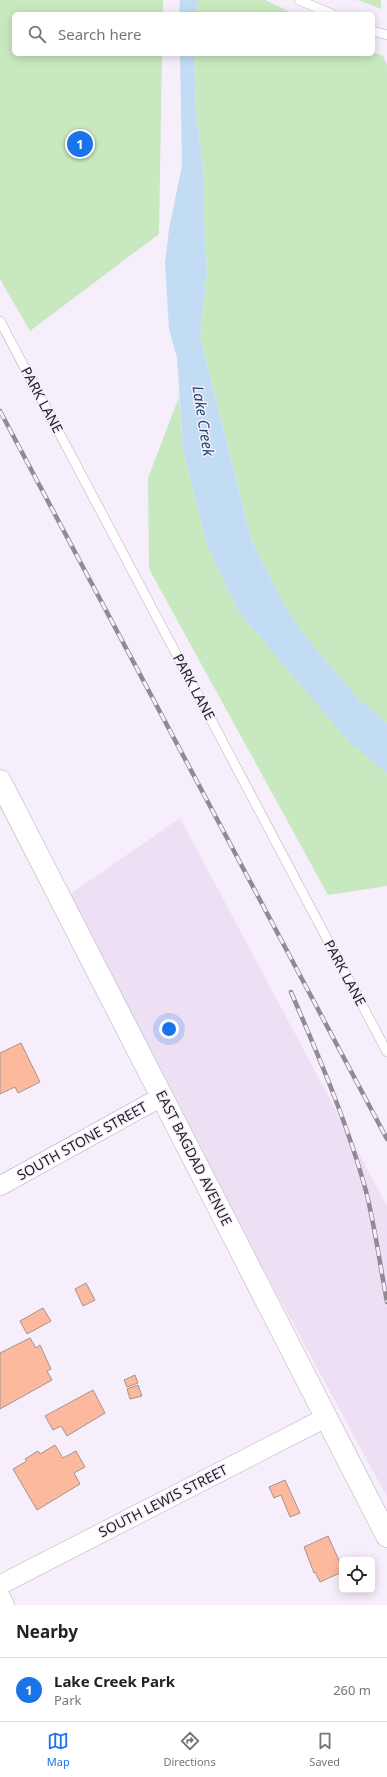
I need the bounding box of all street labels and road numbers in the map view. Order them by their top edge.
street label: PARK LANE [17,363,68,436]
street label: PARK LANE [169,650,220,723]
street label: PARK LANE [320,936,371,1009]
street label: EAST BAGDAD AVENUE [152,1087,237,1229]
street label: SOUTH STONE STREET [13,1097,151,1184]
street label: SOUTH LEWIS STREET [95,1460,231,1541]

